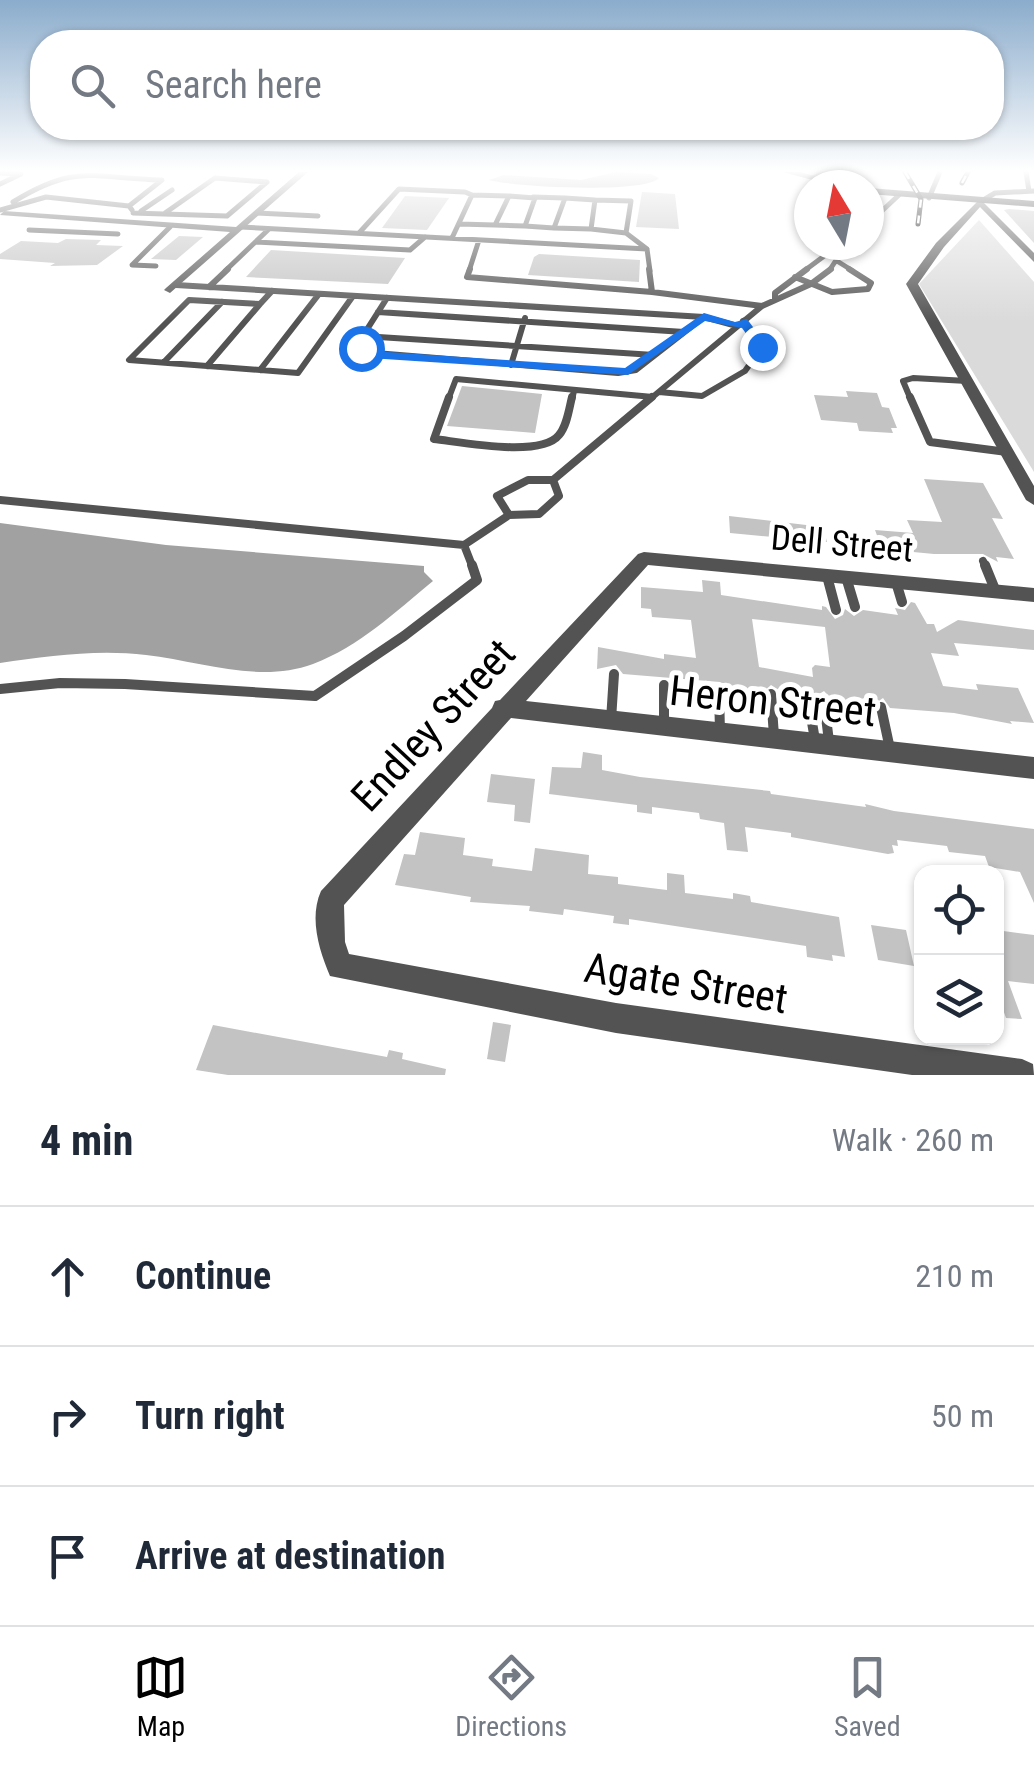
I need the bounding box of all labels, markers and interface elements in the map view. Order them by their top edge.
search box [30,30,1004,140]
icon: search [65,58,120,113]
text: Search here [145,63,322,107]
north arrow [794,170,884,260]
route end [740,325,786,371]
route start [339,326,385,372]
street label: Dell Street [769,517,915,571]
street label: Endley Street [341,629,525,821]
street label: Heron Street [667,666,879,736]
map controls [914,865,1004,1045]
button: locate [914,865,1004,955]
street label: Agate Street [581,943,791,1023]
button: layers [914,955,1004,1045]
text: 4 min [40,1116,133,1165]
text: Walk · 260 m [832,1121,994,1159]
icon: ahead [40,1249,95,1304]
text: Continue [135,1254,271,1298]
text: 210 m [915,1257,994,1295]
icon: right [40,1389,95,1444]
text: Turn right [135,1394,285,1438]
text: 50 m [931,1397,994,1435]
icon: arrive [40,1529,95,1584]
text: Arrive at destination [135,1534,445,1578]
tab: Map [133,1650,188,1743]
tab: Directions [455,1650,567,1743]
tab: Saved [834,1650,901,1743]

